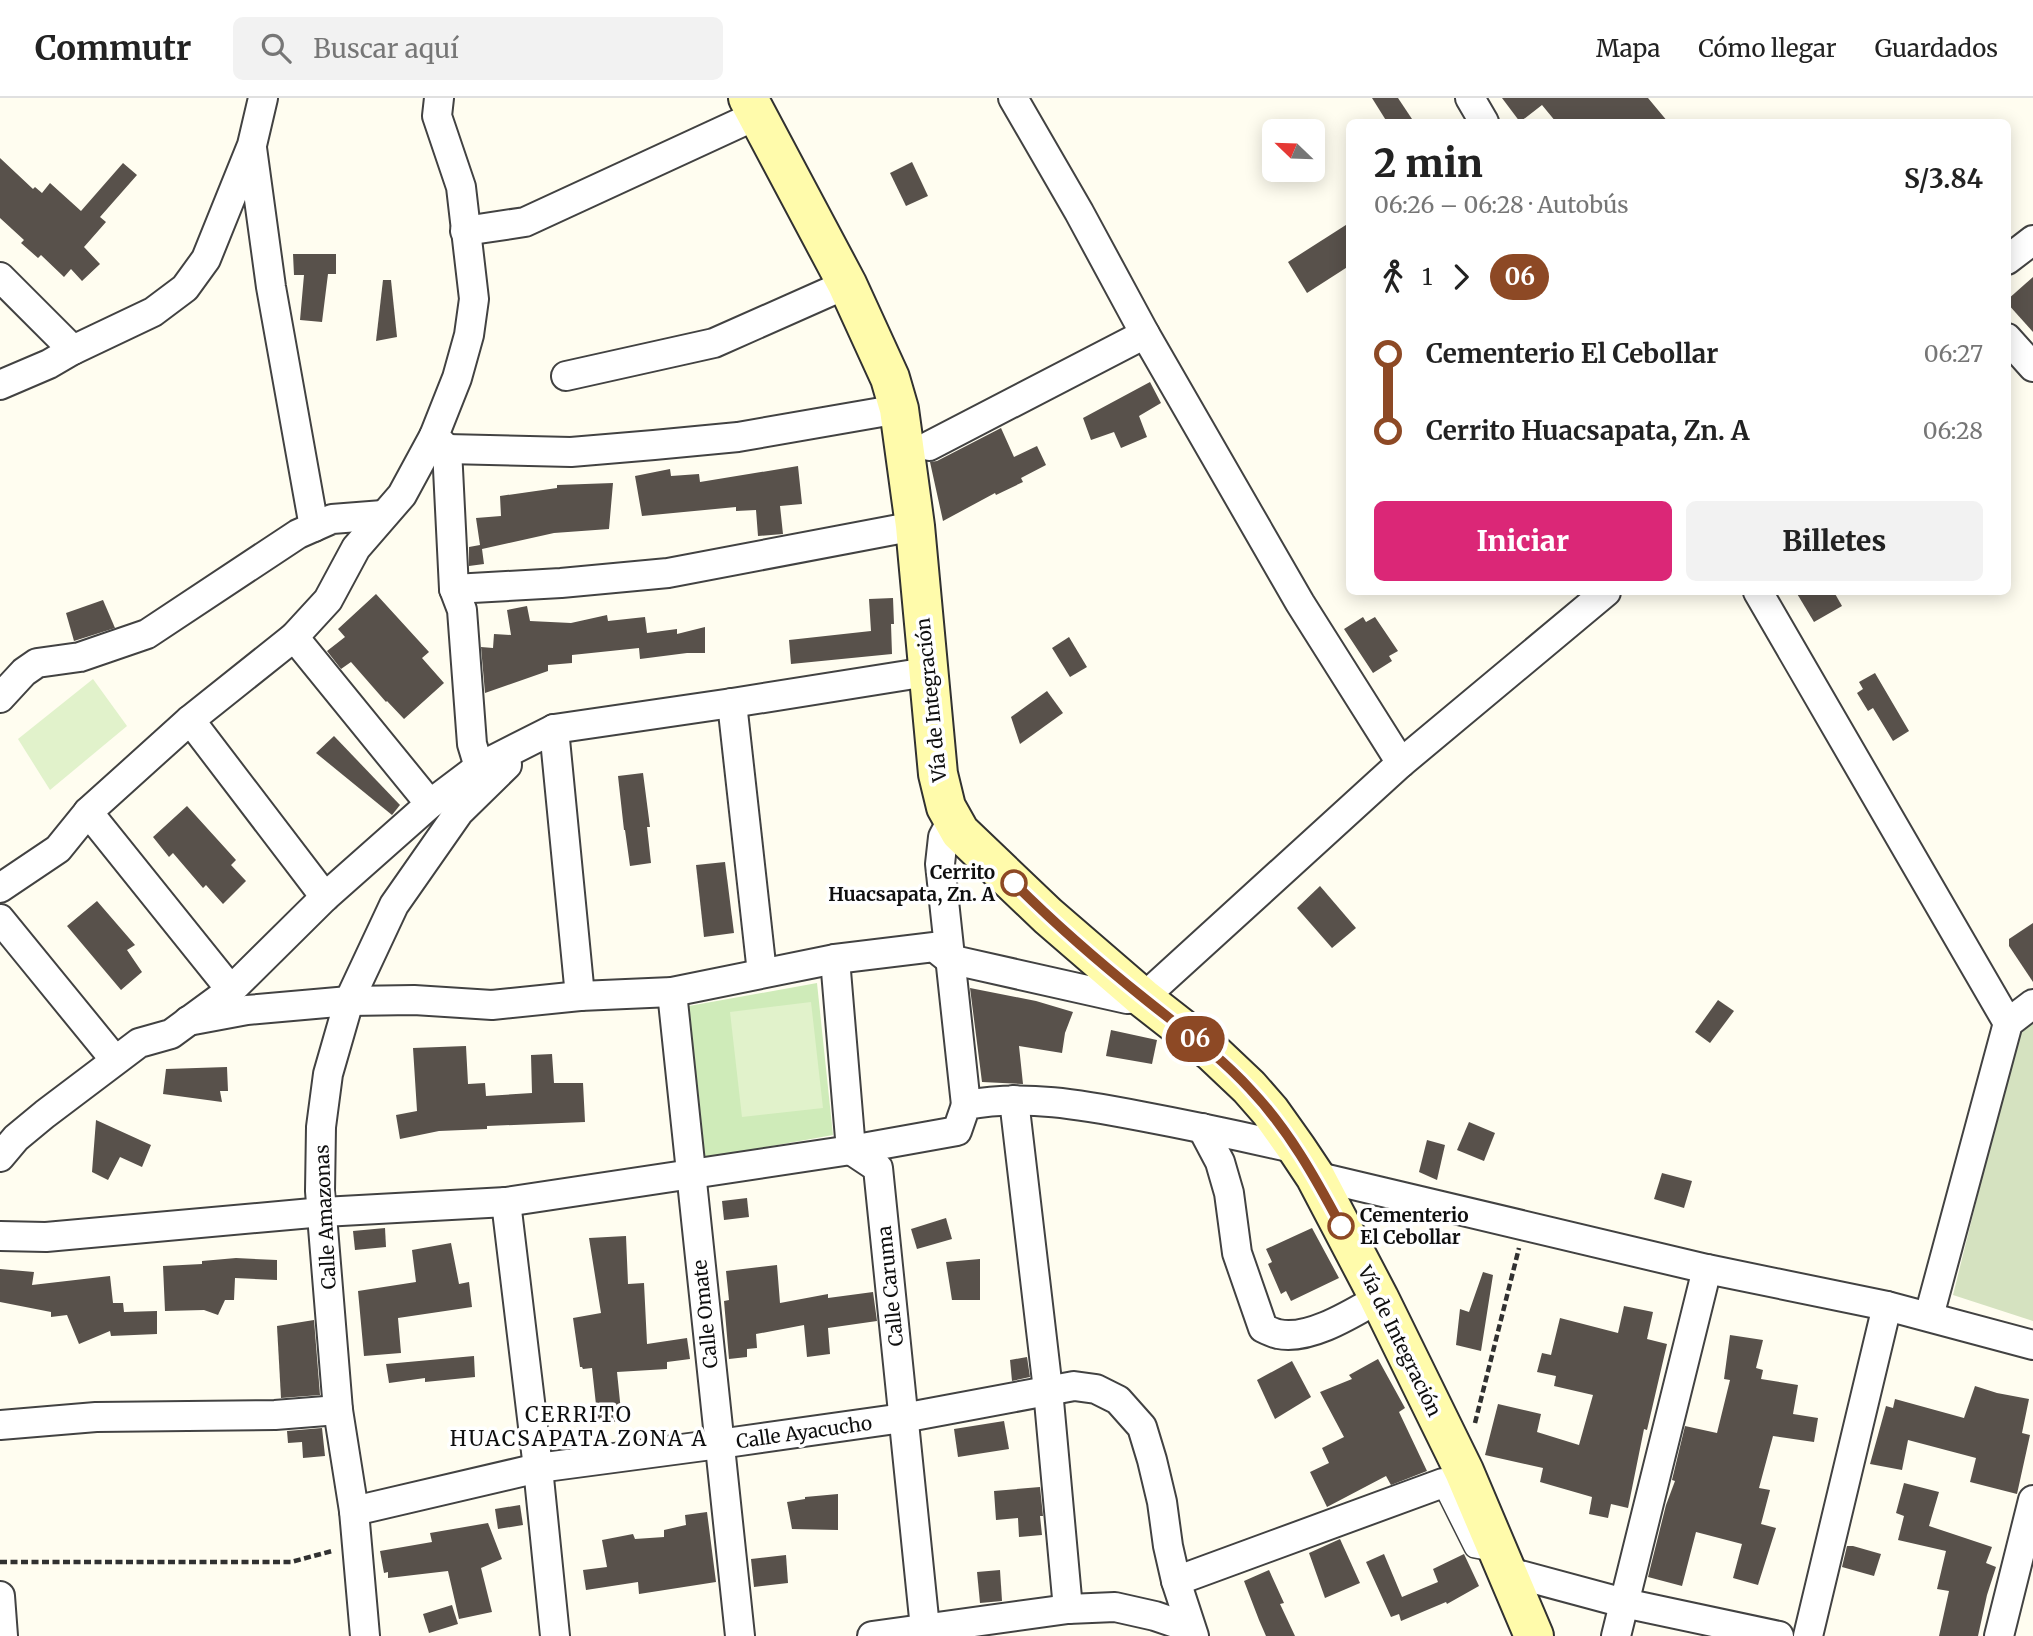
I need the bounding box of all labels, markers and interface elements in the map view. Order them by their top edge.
search box [233,17,723,80]
text: Commutr [35,28,191,69]
icon: search [257,29,295,67]
text: Buscar aquí [313,32,459,65]
text: Mapa [1596,33,1660,64]
text: Cómo llegar [1698,33,1837,64]
text: Guardados [1875,33,1998,64]
north arrow [1262,119,1325,182]
map controls [1262,119,1325,182]
text: 2 min [1374,140,1483,187]
text: S/3.84 [1904,162,1983,195]
text: 06:26 – 06:28 · Autobús [1374,190,1629,219]
icon: walk [1374,258,1412,296]
icon: forward [1442,258,1480,296]
text: 06 [1504,261,1535,292]
text: 1 [1422,262,1432,291]
text: Cementerio El Cebollar [1426,337,1718,370]
text: 06:27 [1924,339,1983,368]
text: Cerrito Huacsapata, Zn. A [1426,414,1749,447]
text: 06:28 [1923,416,1983,445]
button: Iniciar [1374,501,1672,581]
button: Billetes [1686,501,1983,581]
street label: Vía de Integración [910,616,952,784]
place label: Cerrito Huacsapata, Zn. A [828,860,996,906]
marker: Cerrito Huacsapata, Zn. A [1001,870,1027,896]
line badge: 06 [1164,1016,1226,1062]
text: 06 [1180,1023,1210,1054]
street label: Calle Amazonas [309,1144,341,1290]
place label: Cementerio El Cebollar [1360,1203,1469,1249]
marker: Cementerio El Cebollar [1328,1213,1354,1239]
street label: Calle Caruma [872,1224,908,1348]
street label: Calle Omate [687,1259,723,1369]
street label: Vía de Integración [1353,1261,1447,1421]
district label: CERRITO HUACSAPATA ZONA A [450,1401,708,1452]
street label: Calle Ayacucho [735,1411,873,1453]

